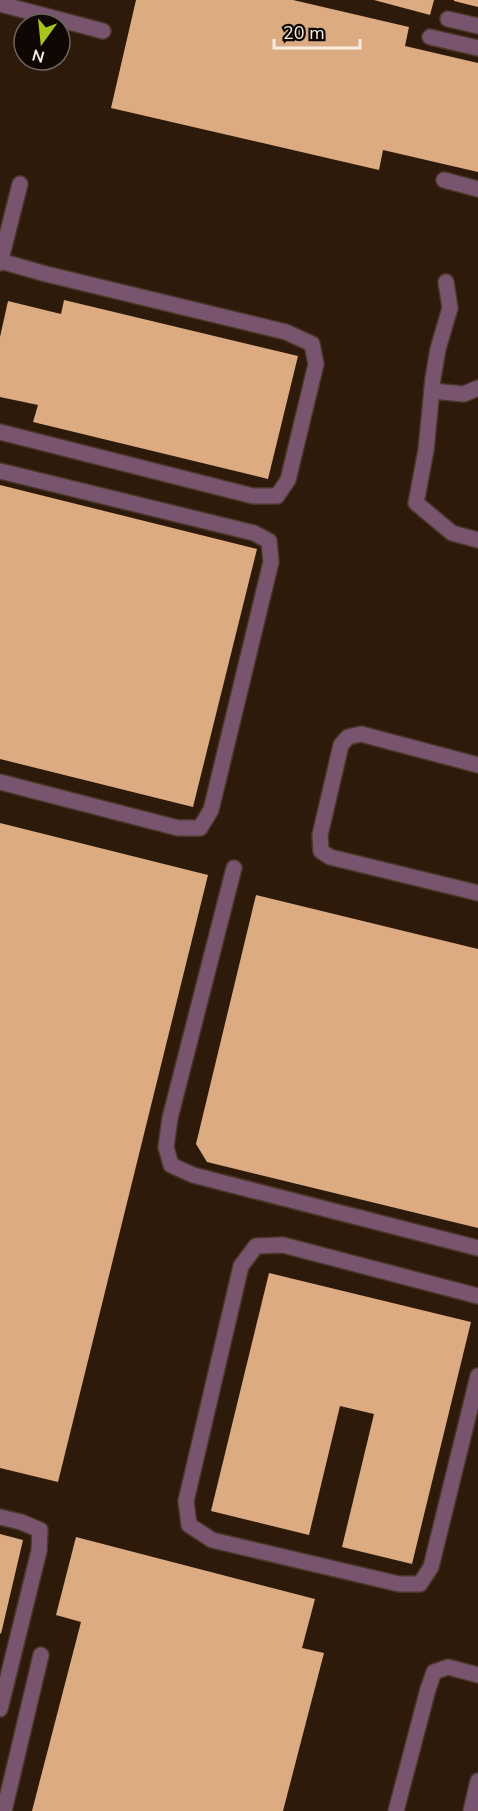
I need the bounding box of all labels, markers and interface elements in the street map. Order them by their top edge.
north arrow [12,12,72,72]
scale bar [274,12,360,50]
text: 20 m [283,21,325,45]
text: N [30,43,47,68]

